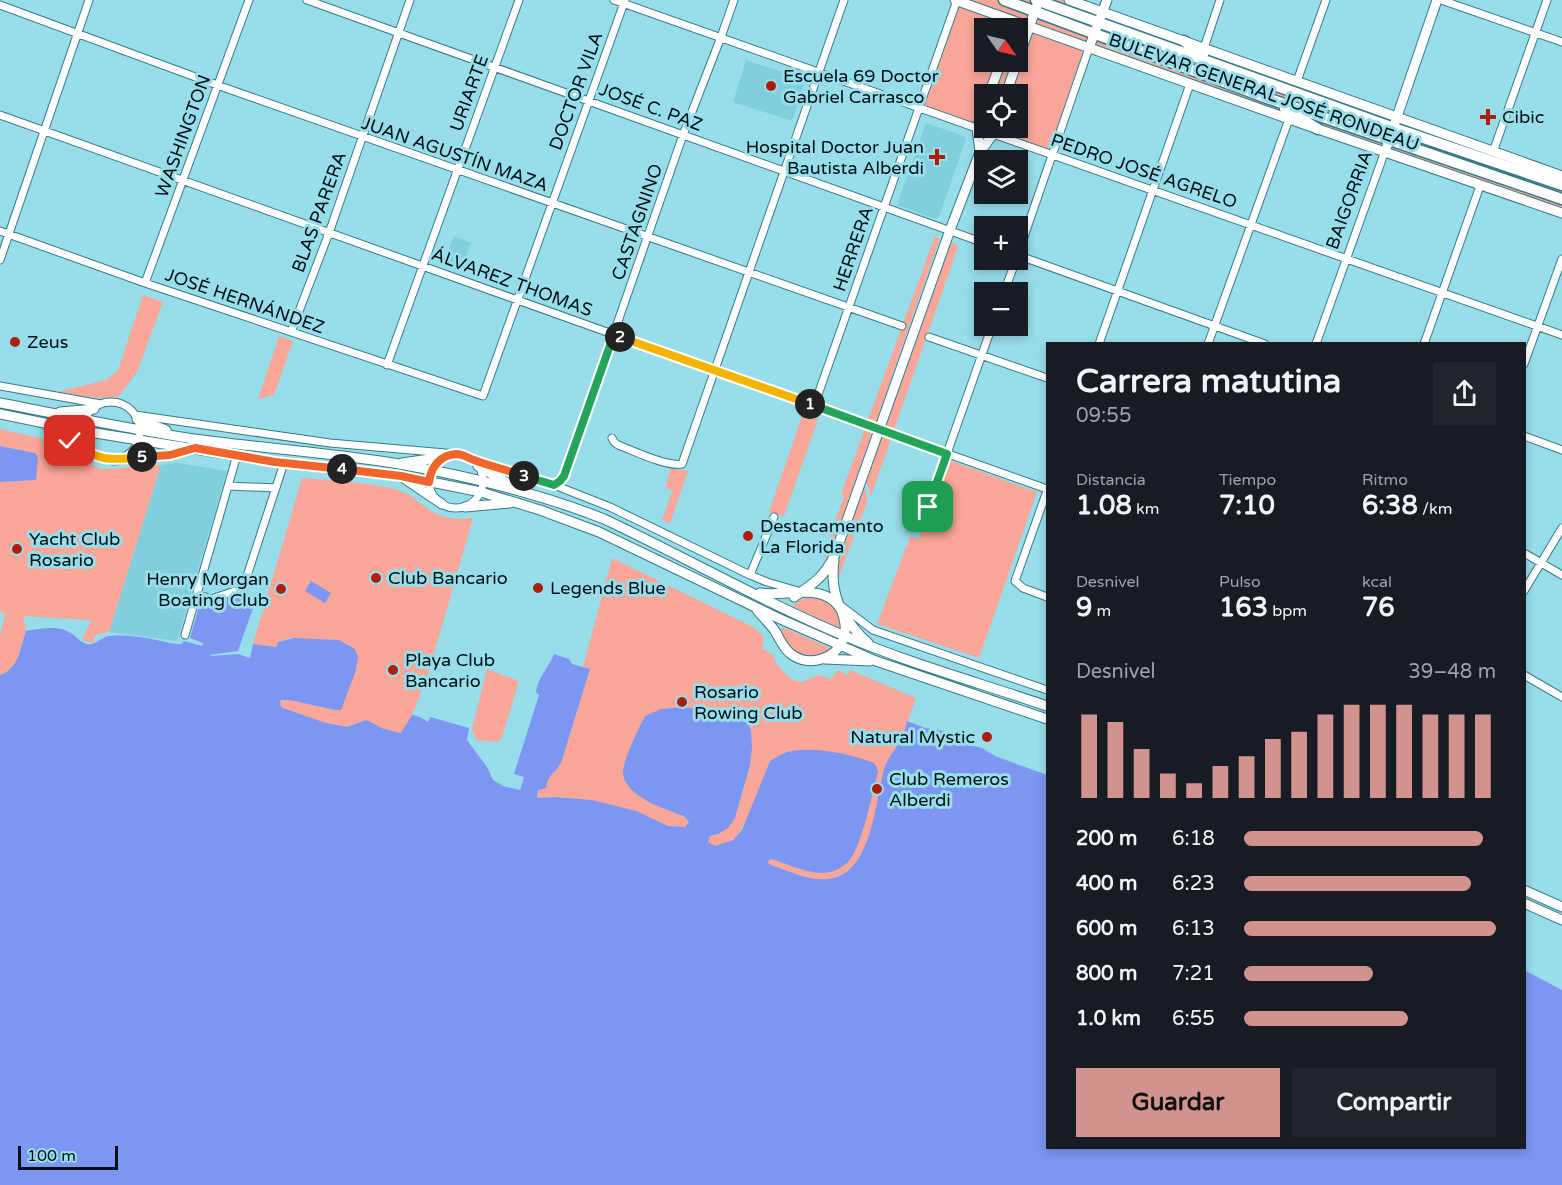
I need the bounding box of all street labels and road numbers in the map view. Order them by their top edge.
street label: BULEVAR GENERAL JOSÉ RONDEAU [1106,28,1422,156]
street label: DOCTOR VILA [544,29,608,153]
street label: URIARTE [445,52,493,134]
street label: WASHINGTON [151,72,215,200]
street label: JOSÉ C. PAZ [596,78,706,136]
street label: JUAN AGUSTÍN MAZA [359,112,551,196]
street label: PEDRO JOSÉ AGRELO [1048,129,1240,213]
street label: BAIGORRIA [1321,148,1377,252]
street label: BLAS PARERA [287,149,351,275]
street label: CASTAGNINO [607,161,667,283]
street label: HERRERA [828,204,878,294]
street label: ÁLVAREZ THOMAS [429,243,595,321]
street label: JOSÉ HERNÁNDEZ [162,263,328,339]

